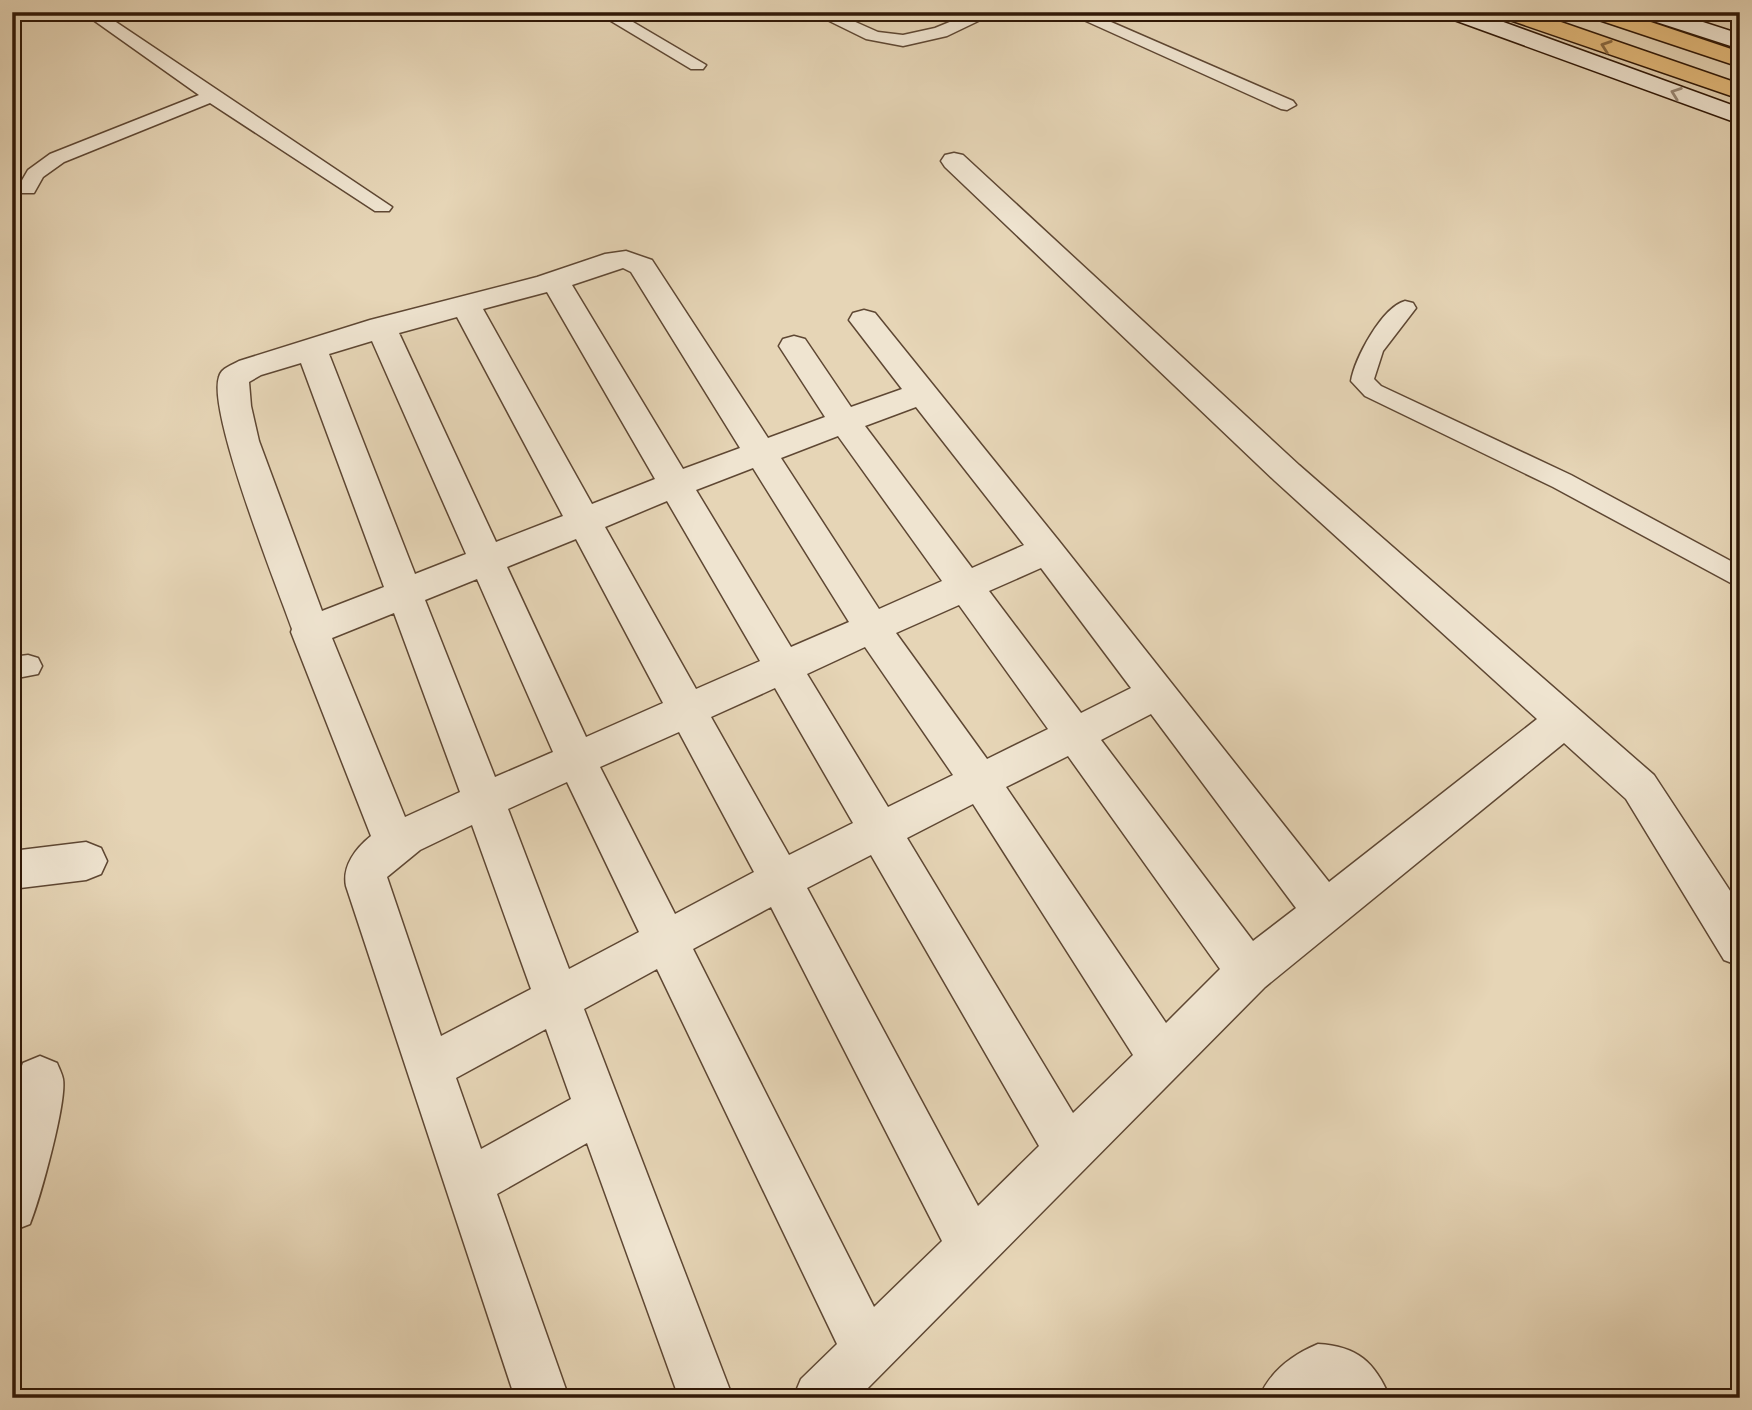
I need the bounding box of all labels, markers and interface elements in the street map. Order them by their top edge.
one-way arrow [1600,40,1612,54]
one-way arrow [1670,87,1682,101]

